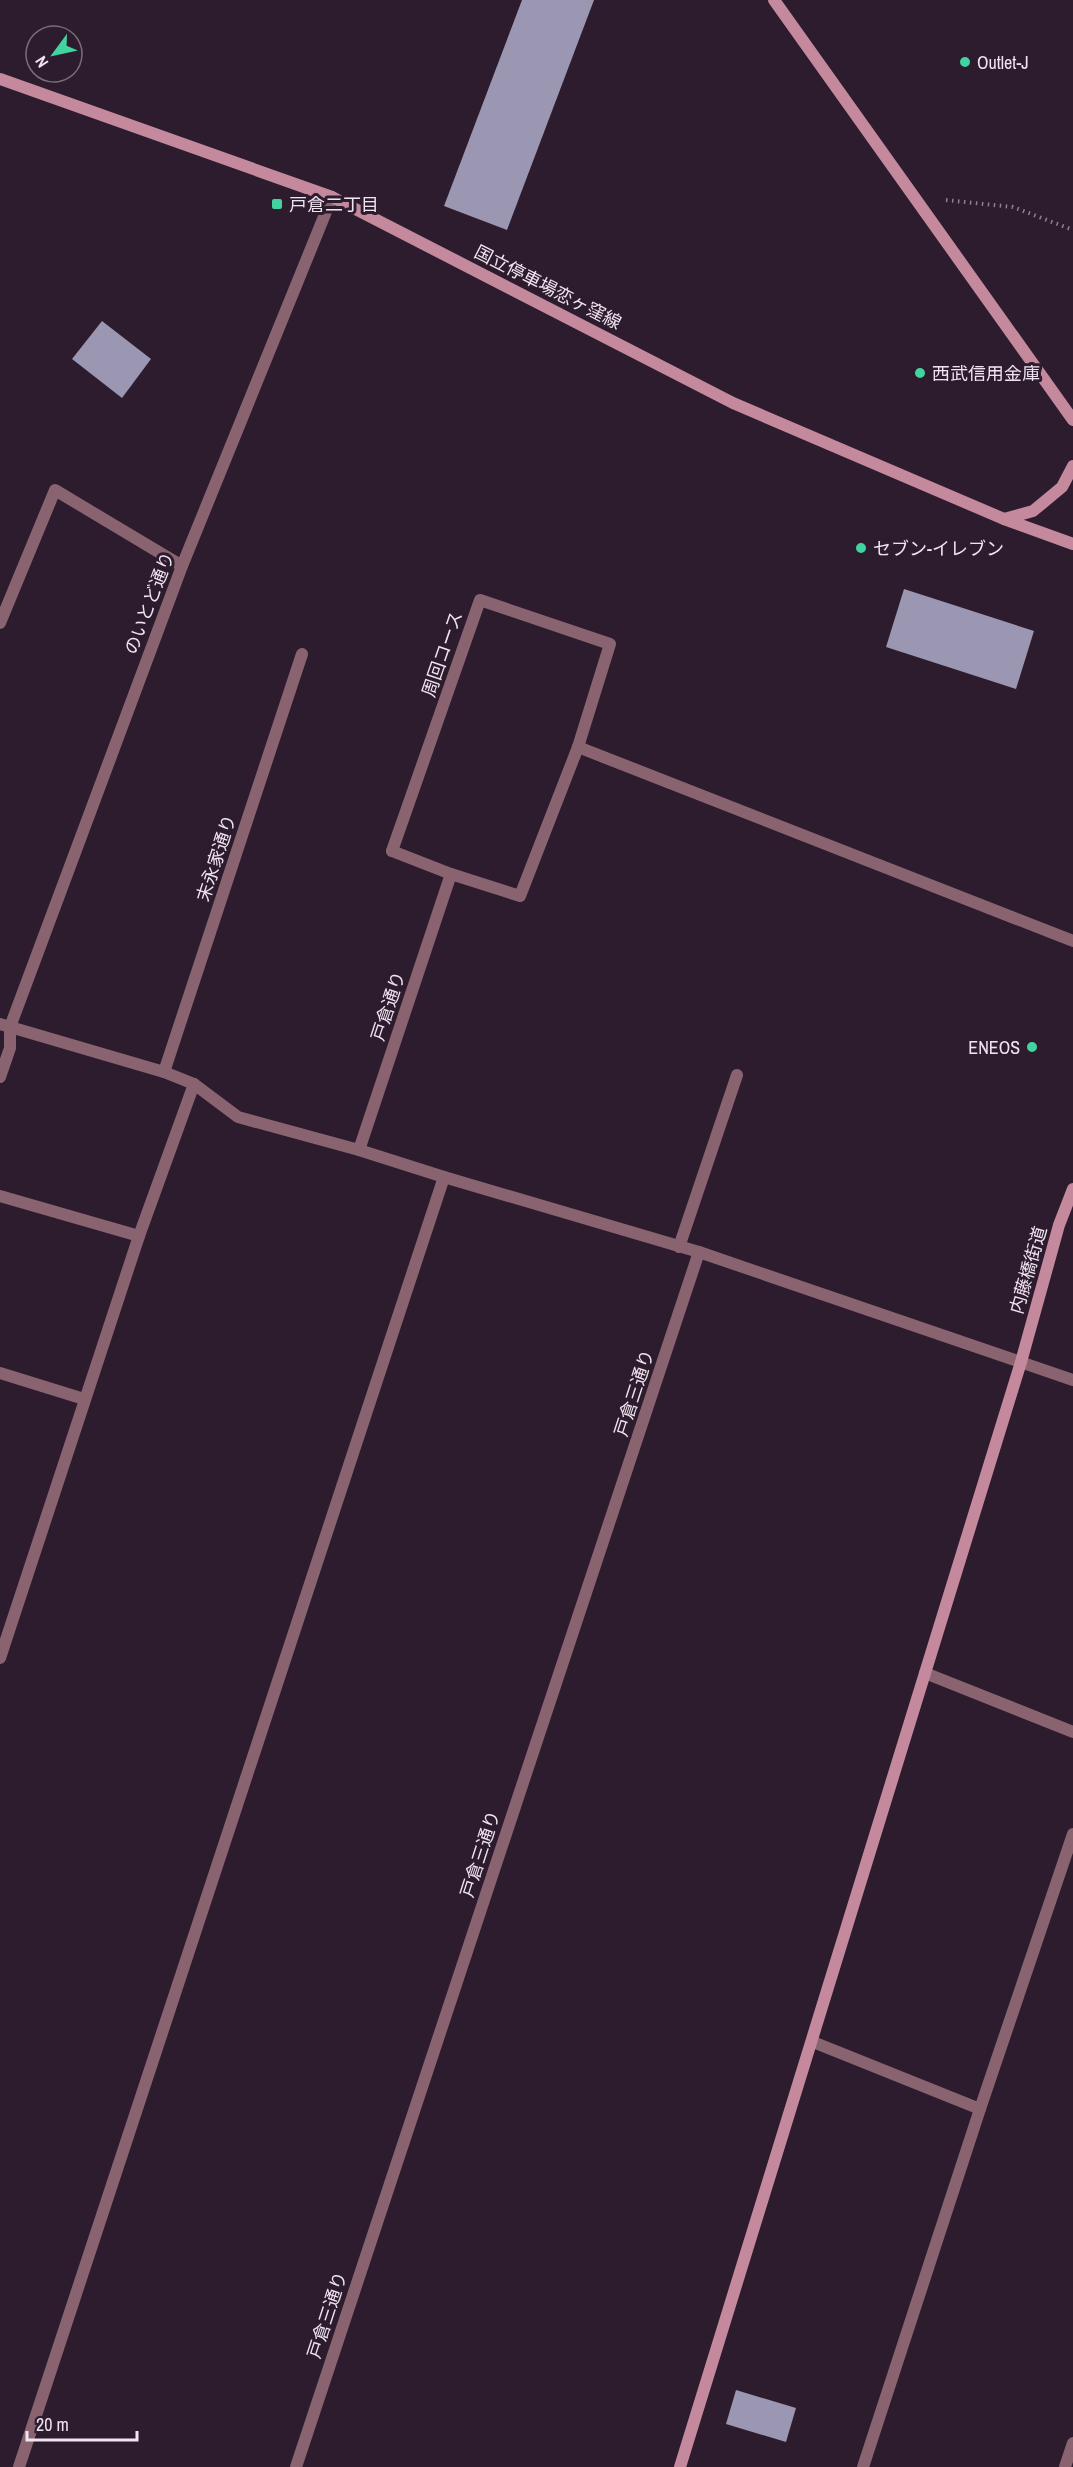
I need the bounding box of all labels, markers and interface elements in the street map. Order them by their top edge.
north arrow [24,24,84,84]
place label: Outlet-J [977,50,1029,75]
text: N [30,52,53,72]
marker: Outlet-J [958,55,972,69]
place label: 戸倉二丁目 [289,192,379,217]
marker: 戸倉二丁目 [270,197,284,211]
street label: 国立停車場恋ヶ窪線 [470,239,626,335]
place label: 西武信用金庫 [932,361,1040,386]
marker: 西武信用金庫 [913,366,927,380]
place label: セブン-イレブン [873,536,1004,561]
marker: セブン-イレブン [854,541,868,555]
street label: のいとど通り [118,548,180,658]
street label: 周回コース [416,608,468,700]
street label: 末永家通り [190,811,242,905]
street label: 戸倉通り [365,968,411,1044]
place label: ENEOS [968,1035,1020,1060]
marker: ENEOS [1025,1040,1039,1054]
street label: 内藤橋街道 [1004,1223,1052,1317]
street label: 戸倉三通り [608,1346,660,1440]
street label: 戸倉三通り [454,1807,506,1901]
street label: 戸倉三通り [301,2268,353,2362]
scale bar [27,2404,136,2442]
text: 20 m [36,2412,69,2437]

